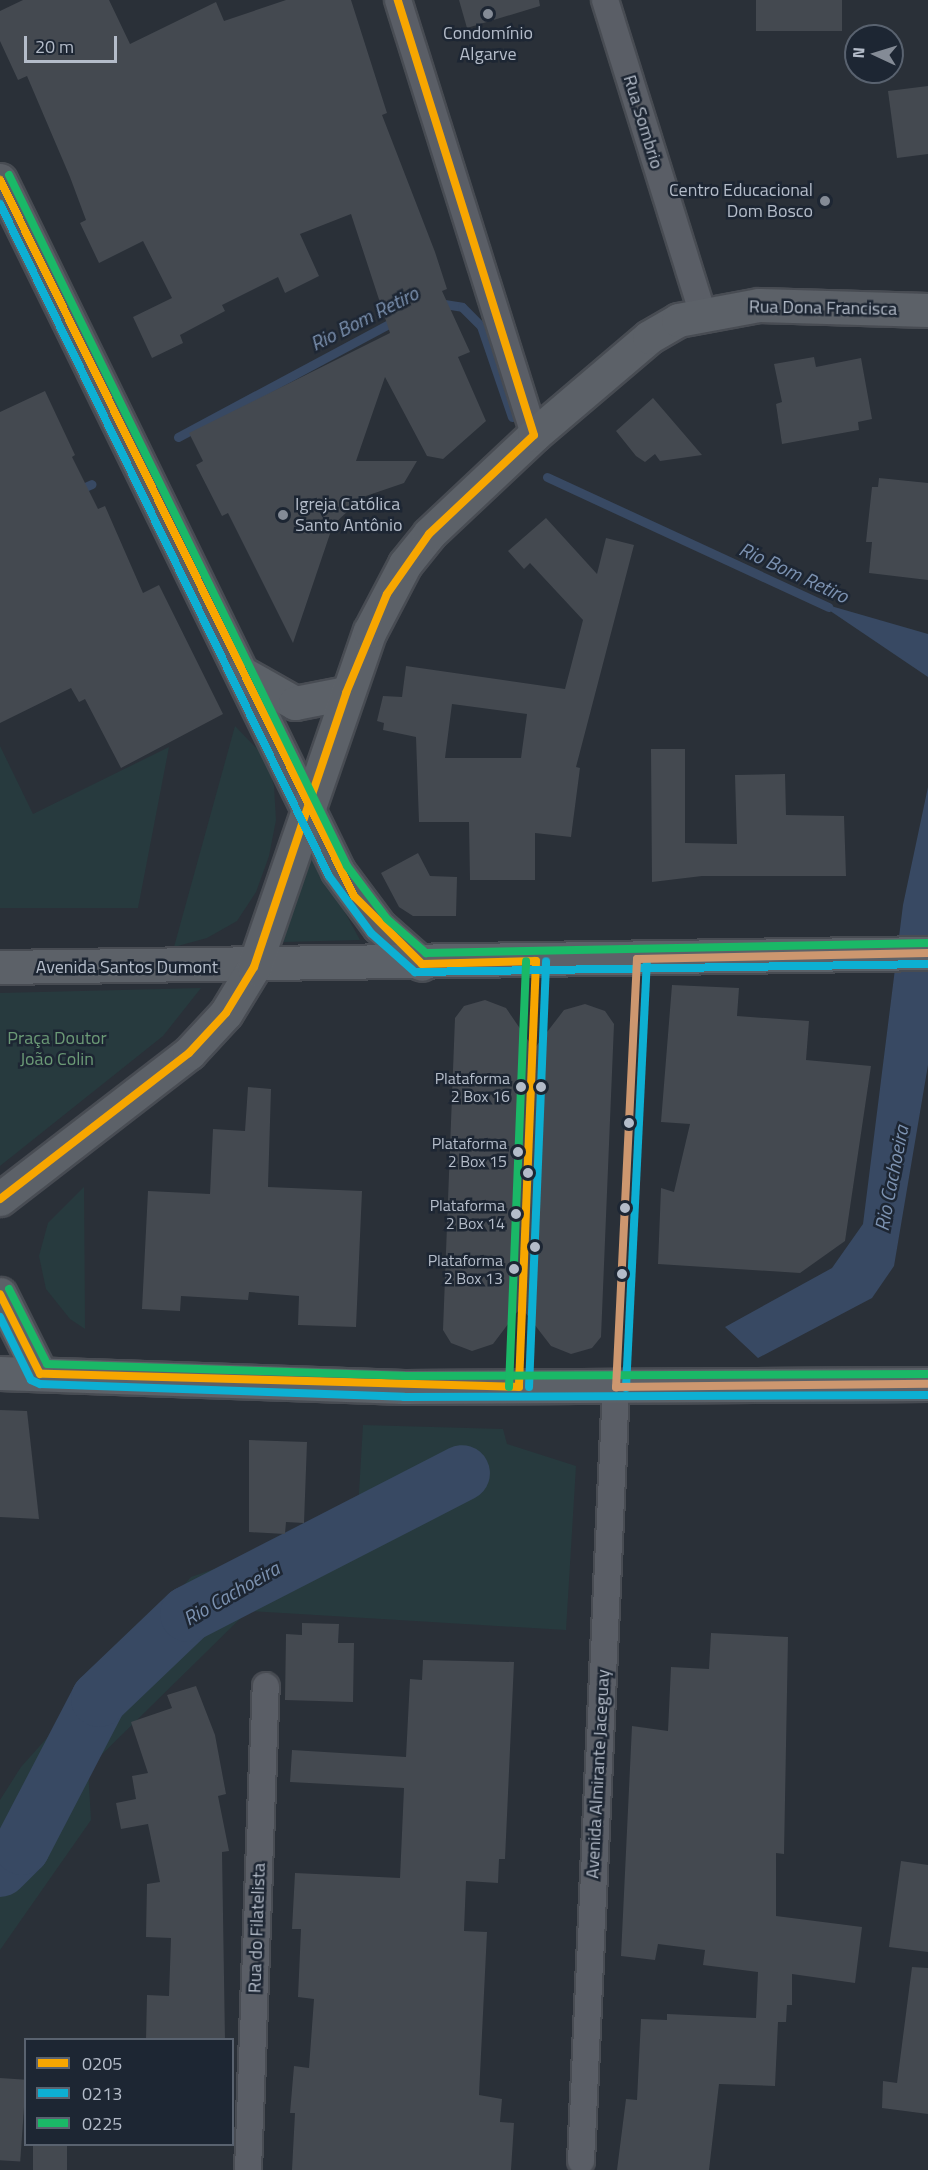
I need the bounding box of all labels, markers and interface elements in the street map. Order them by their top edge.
marker: Condomínio Algarve [481,7,495,21]
place label: Condomínio Algarve [443,23,533,66]
scale bar [27,24,120,62]
north arrow [844,24,904,84]
text: 20 m [35,33,74,60]
text: N [846,47,870,59]
street label: Rua Sombrio [618,72,668,172]
place label: Centro Educacional Dom Bosco [669,180,813,222]
marker: Centro Educacional Dom Bosco [818,194,832,208]
water label: Rio Bom Retiro [306,281,422,355]
street label: Rua Dona Francisca [749,296,897,320]
place label: Igreja Católica Santo Antônio [295,494,402,536]
marker: Igreja Católica Santo Antônio [276,508,290,522]
water label: Rio Bom Retiro [736,536,852,608]
street label: Avenida Santos Dumont [36,956,218,978]
park label: Praça Doutor João Colin [7,1028,107,1070]
place label: Plataforma 2 Box 16 [435,1068,510,1106]
marker: Plataforma 2 Box 16 [515,1081,527,1093]
unlabelled marker [535,1081,547,1093]
unlabelled marker [623,1117,635,1129]
water label: Rio Cachoeira [869,1123,913,1233]
place label: Plataforma 2 Box 15 [432,1133,507,1171]
marker: Plataforma 2 Box 15 [512,1146,524,1158]
unlabelled marker [522,1167,534,1179]
place label: Plataforma 2 Box 14 [430,1195,505,1233]
unlabelled marker [619,1202,631,1214]
marker: Plataforma 2 Box 14 [510,1208,522,1220]
unlabelled marker [529,1241,541,1253]
place label: Plataforma 2 Box 13 [428,1250,503,1288]
marker: Plataforma 2 Box 13 [508,1263,520,1275]
unlabelled marker [616,1268,628,1280]
water label: Rio Cachoeira [179,1556,283,1630]
street label: Avenida Almirante Jaceguay [582,1669,614,1879]
street label: Rua do Filatelista [244,1862,270,1994]
legend [24,2038,234,2146]
text: 0205 [82,2050,122,2077]
text: 0213 [82,2080,122,2107]
text: 0225 [82,2110,122,2137]

